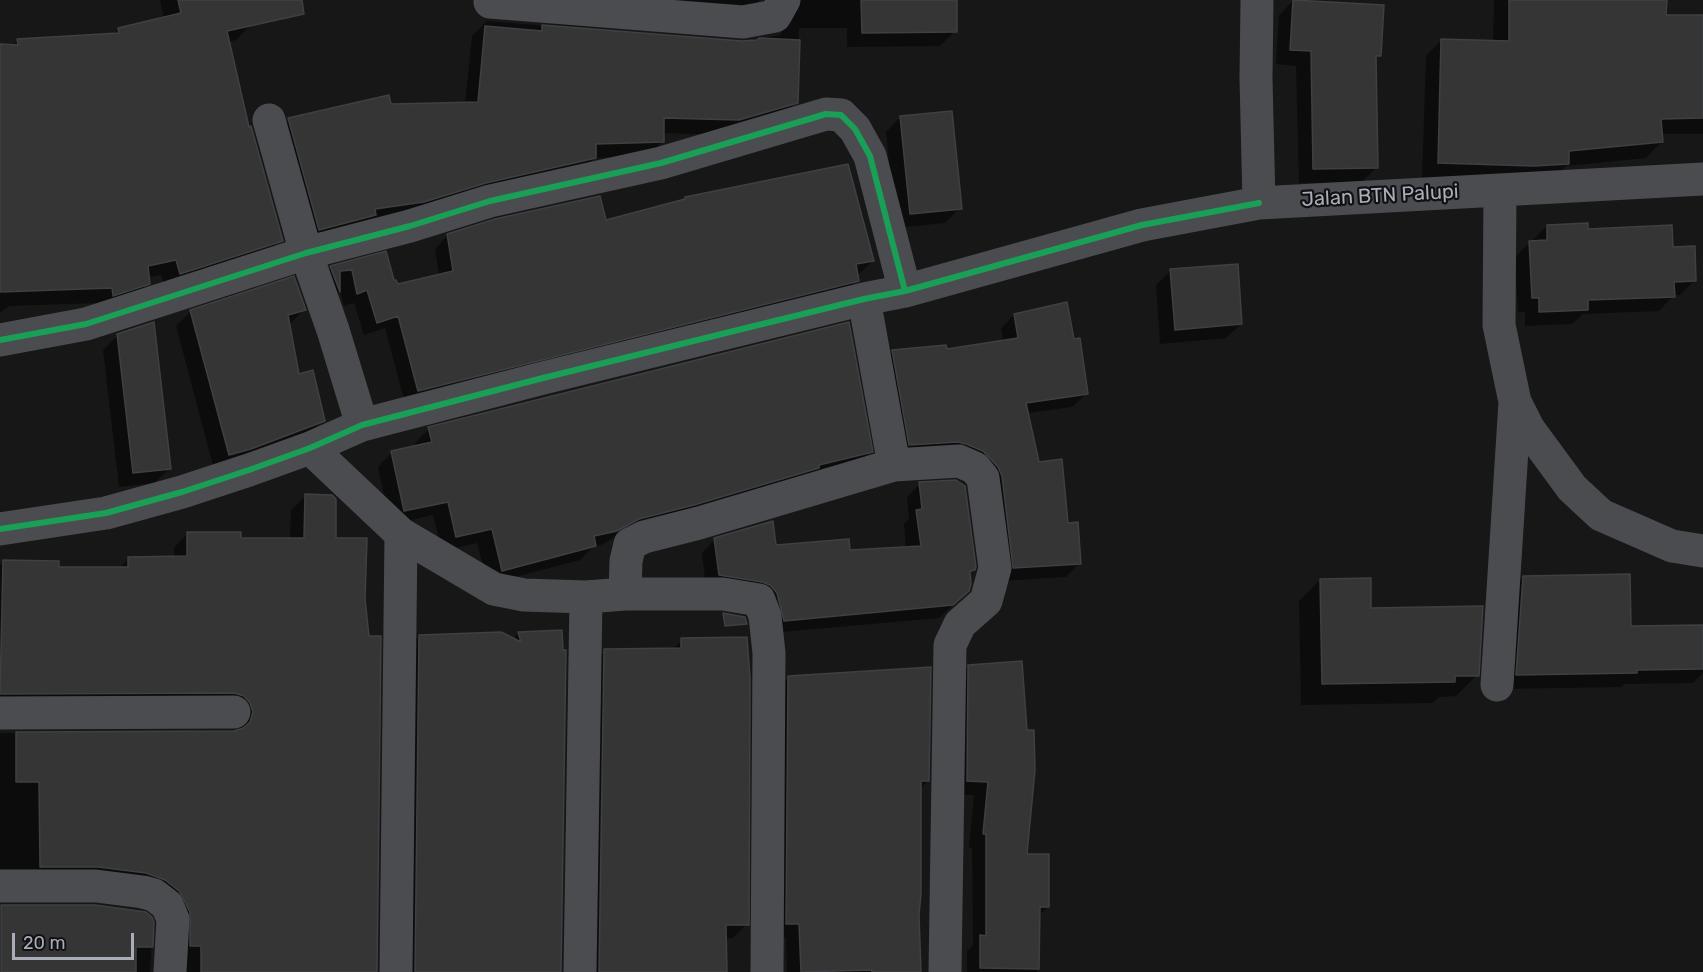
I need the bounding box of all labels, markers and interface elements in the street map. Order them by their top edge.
street label: Jalan BTN Palupi [1301,180,1459,212]
scale bar [15,921,136,959]
text: 20 m [23,932,65,954]

